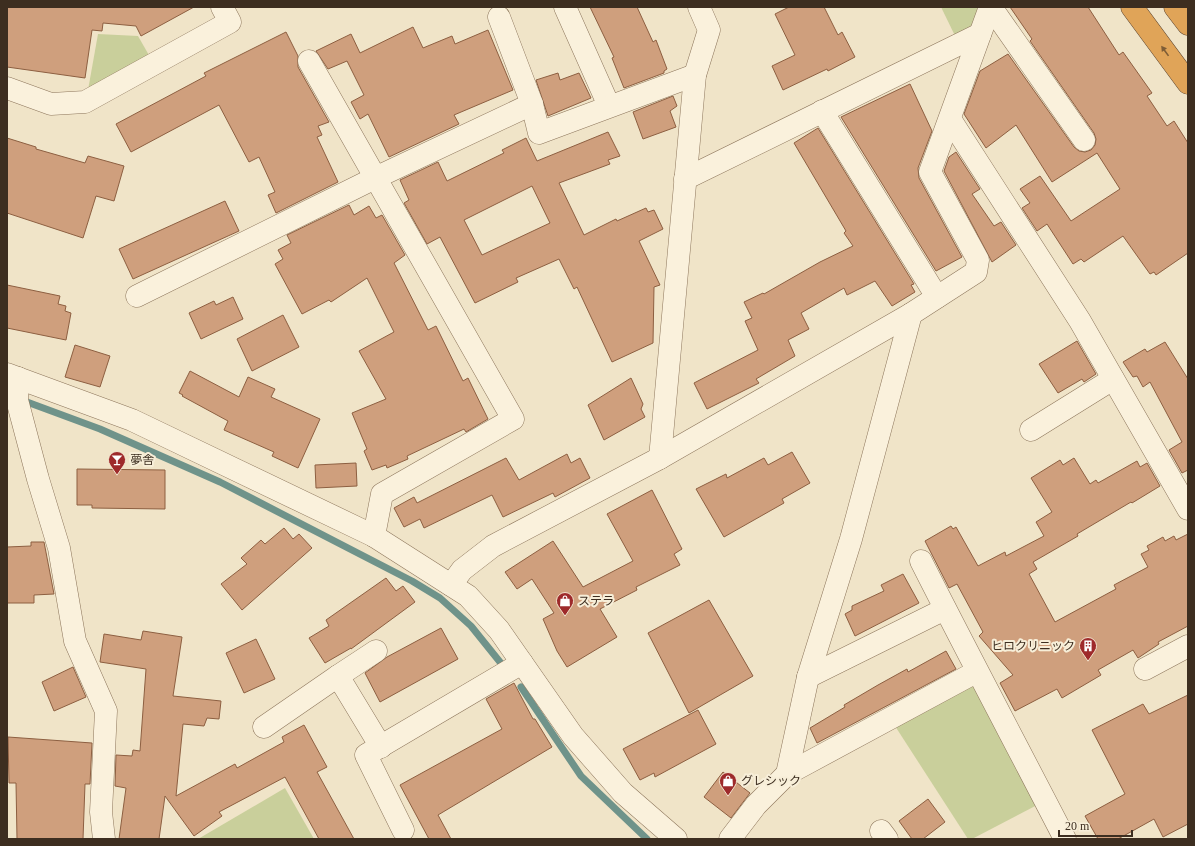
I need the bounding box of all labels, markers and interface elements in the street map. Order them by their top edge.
one-way arrow [1161,46,1169,57]
bar icon: 夢舎 [107,450,127,475]
place label: 夢舎 [130,453,154,467]
shop icon: ステラ [555,591,575,616]
place label: ステラ [578,594,614,608]
building icon: ヒロクリニック [1078,636,1098,661]
place label: ヒロクリニック [991,639,1075,653]
shop icon: グレシック [718,771,738,796]
place label: グレシック [741,774,801,788]
scale bar [1059,812,1132,838]
text: 20 m [1065,819,1090,833]

